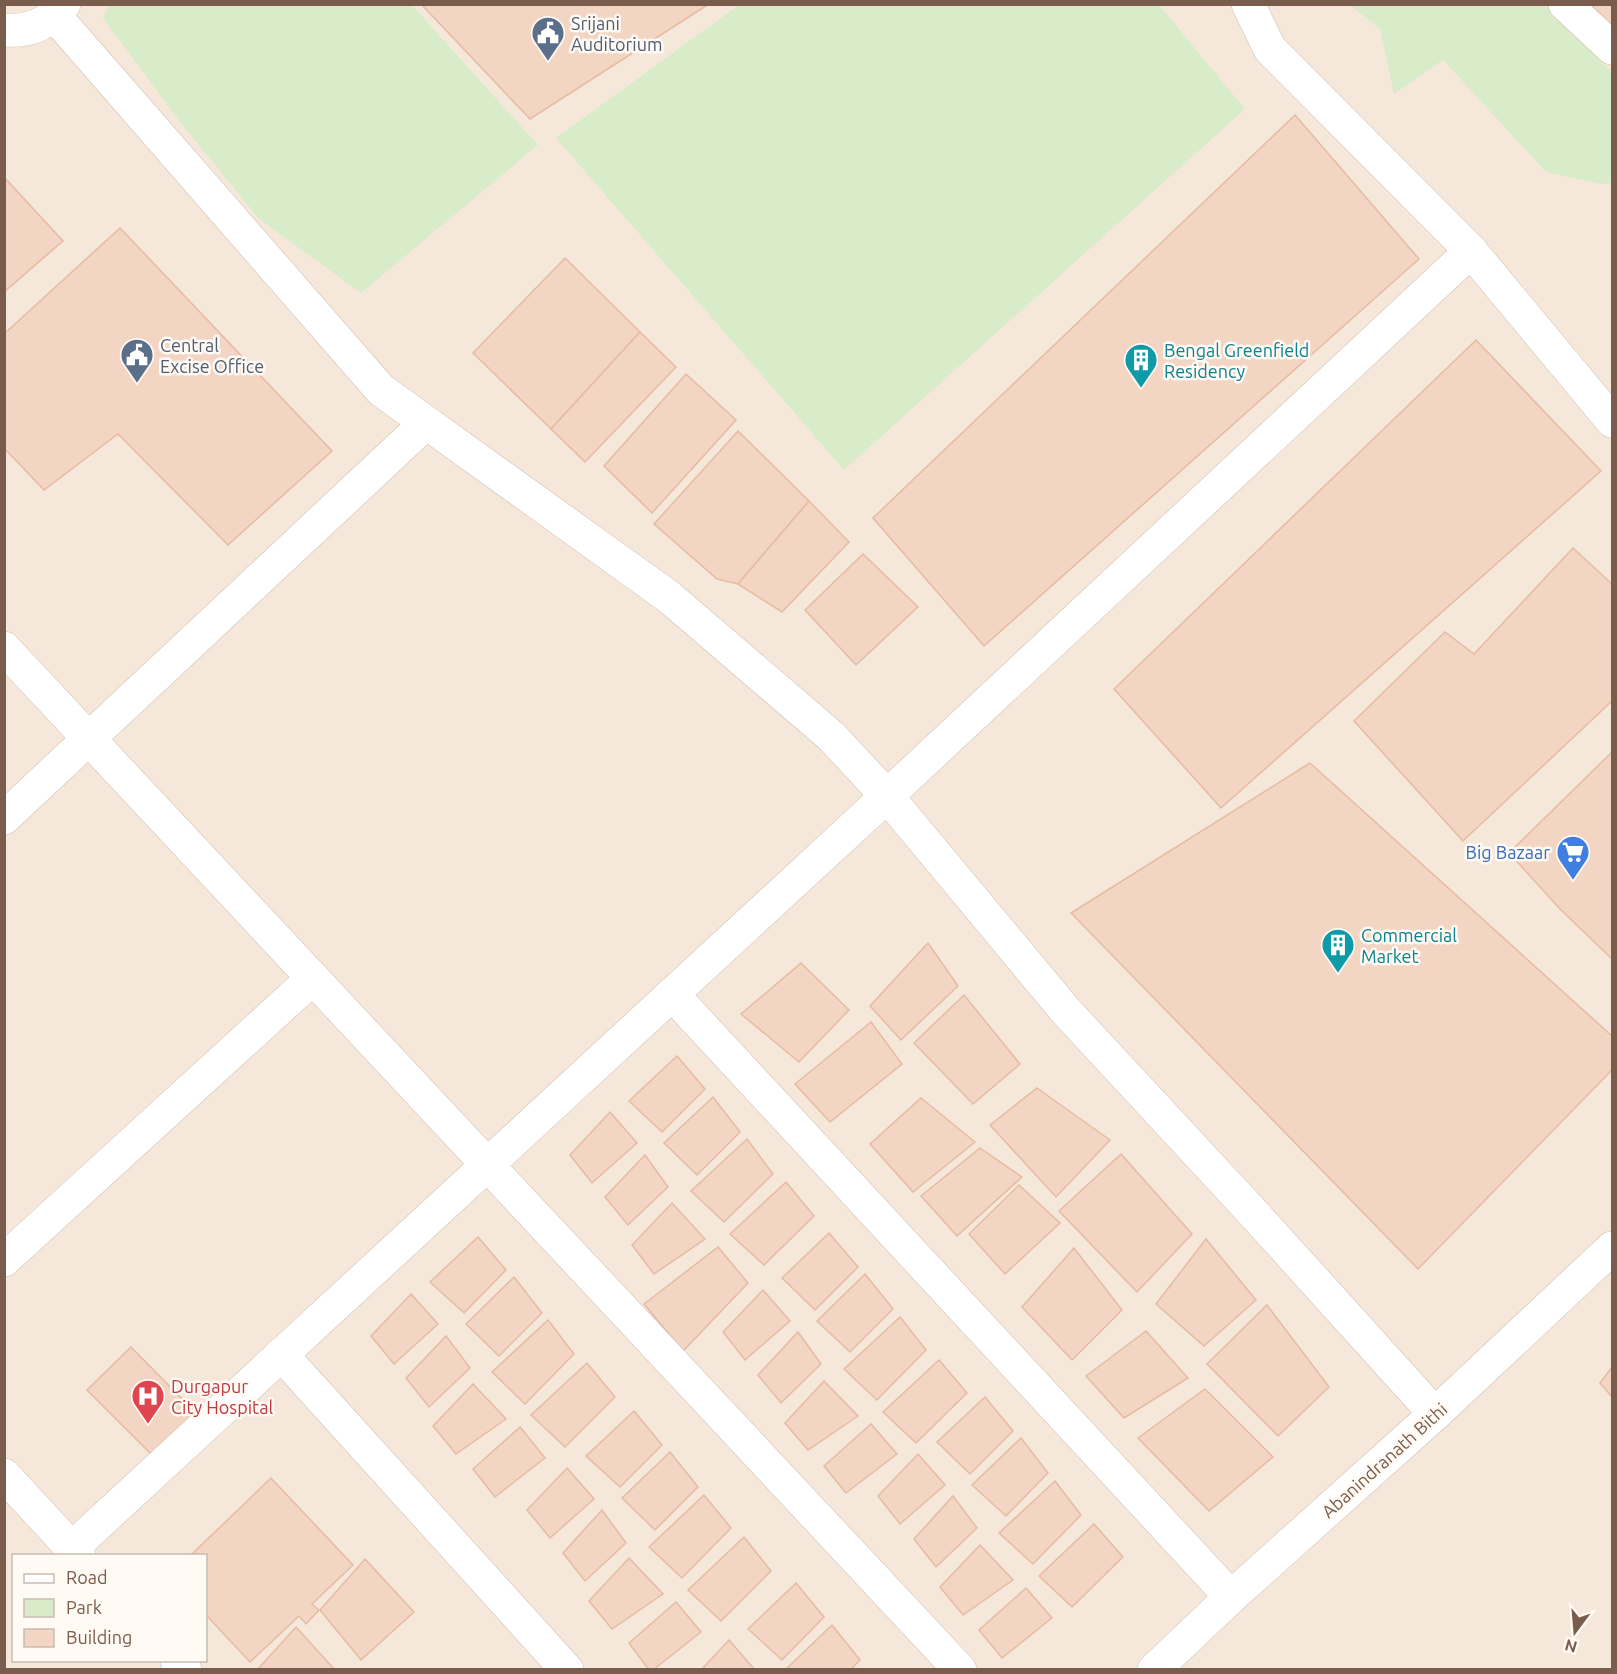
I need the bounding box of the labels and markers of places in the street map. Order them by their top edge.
place label: Srijani Auditorium [571,13,662,54]
public building icon: Srijani Auditorium [530,15,566,62]
place label: Central Excise Office [160,335,264,376]
public building icon: Central Excise Office [119,337,155,384]
place label: Bengal Greenfield Residency [1164,340,1309,381]
building icon: Bengal Greenfield Residency [1123,342,1159,389]
supermarket icon: Big Bazaar [1555,834,1591,881]
place label: Big Bazaar [1465,842,1550,862]
place label: Commercial Market [1361,925,1457,966]
building icon: Commercial Market [1320,927,1356,974]
place label: Durgapur City Hospital [171,1376,273,1417]
hospital icon: Durgapur City Hospital [130,1378,166,1425]

